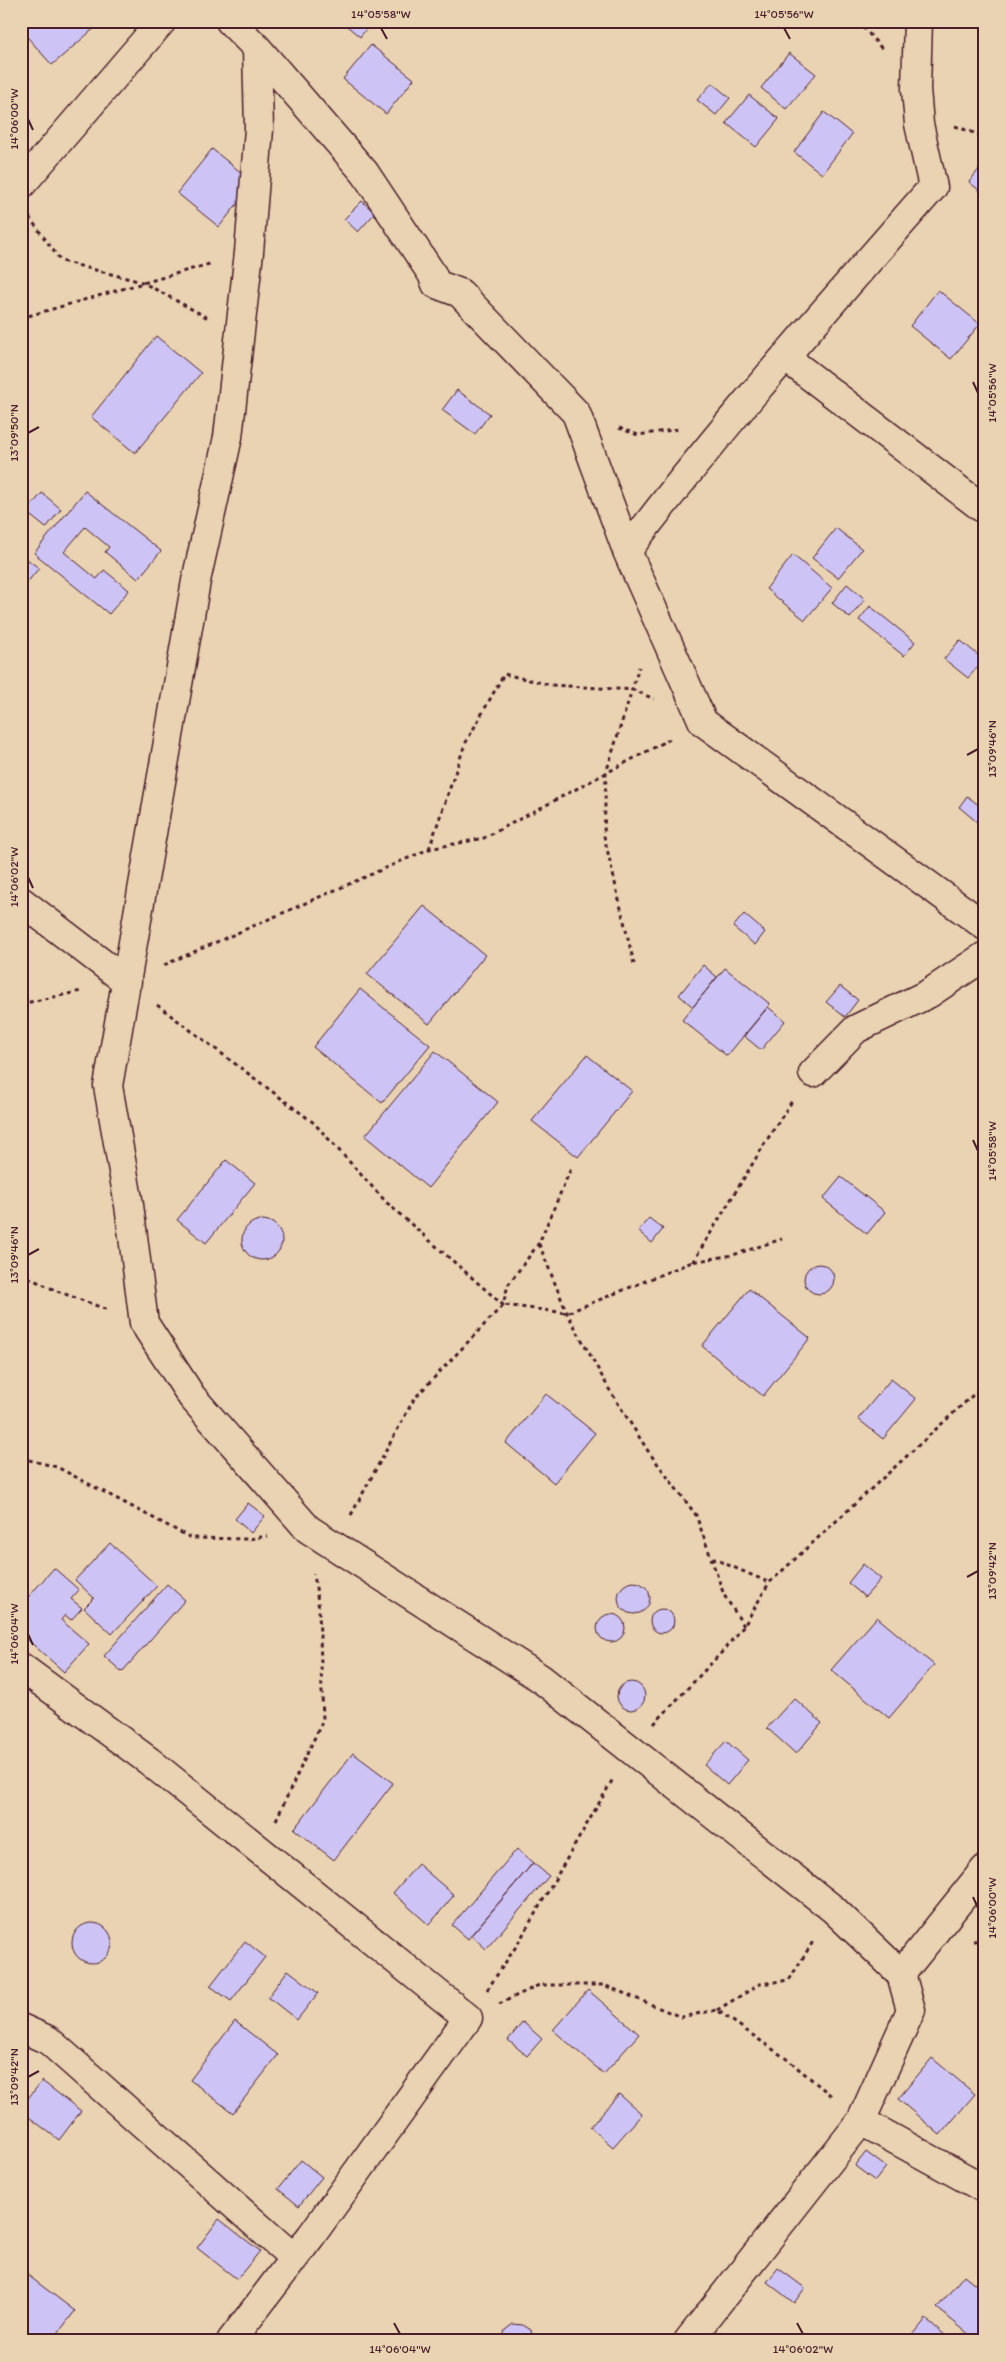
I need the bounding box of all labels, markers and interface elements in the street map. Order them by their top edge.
text: 14°05'58"W [351,7,411,21]
text: 14°05'56"W [754,7,814,21]
text: 14°06'00"W [7,88,21,150]
text: 14°05'56"W [985,363,999,423]
text: 13°09'50"N [7,404,21,462]
text: 13°09'46"N [985,720,999,778]
text: 14°06'02"W [7,847,21,907]
text: 14°05'58"W [985,1121,999,1181]
text: 13°09'46"N [7,1226,21,1284]
text: 13°09'42"N [985,1542,999,1600]
text: 14°06'04"W [7,1603,21,1665]
text: 14°06'00"W [985,1877,999,1939]
text: 13°09'42"N [7,2048,21,2106]
text: 14°06'04"W [369,2342,431,2356]
text: 14°06'02"W [773,2342,833,2356]

